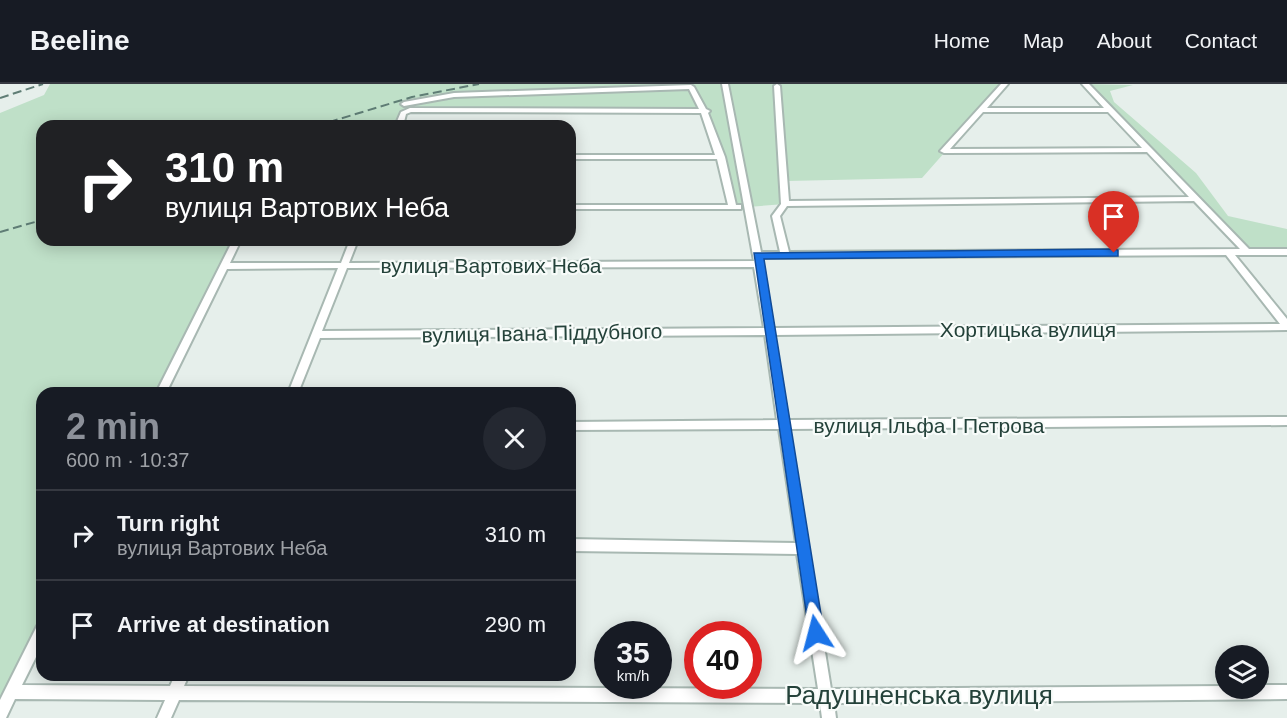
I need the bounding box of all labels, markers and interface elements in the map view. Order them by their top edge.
text: Beeline [30,25,130,56]
text: Home [934,29,990,52]
text: Map [1023,29,1064,52]
text: About [1097,29,1152,52]
text: Contact [1185,29,1257,52]
icon: right [66,144,144,222]
text: 310 m [165,144,284,191]
pin [1088,191,1139,253]
text: вулиця Вартових Неба [165,193,449,223]
icon: arrive [1097,200,1130,233]
street label: вулиця Вартових Неба [381,254,602,277]
street label: Хортицька вулиця [940,318,1116,341]
street label: вулиця Івана Піддубного [421,319,663,347]
text: 2 min [66,406,160,447]
button: close [483,407,546,470]
street label: вулиця Ільфа І Петрова [813,414,1045,437]
text: 600 m · 10:37 [66,449,189,471]
text: Turn right [117,511,219,536]
icon: right [66,519,99,552]
text: 310 m [485,522,546,547]
text: вулиця Вартових Неба [117,537,327,559]
position arrow [784,601,848,665]
icon: arrive [66,609,99,642]
text: Arrive at destination [117,612,330,637]
text: 290 m [485,612,546,637]
speed limit sign: 40 [684,621,762,699]
text: 35 [616,636,650,669]
map controls [1215,645,1269,699]
button: layers [1215,645,1269,699]
text: km/h [617,667,649,684]
street label: Радушненська вулиця [785,680,1053,710]

